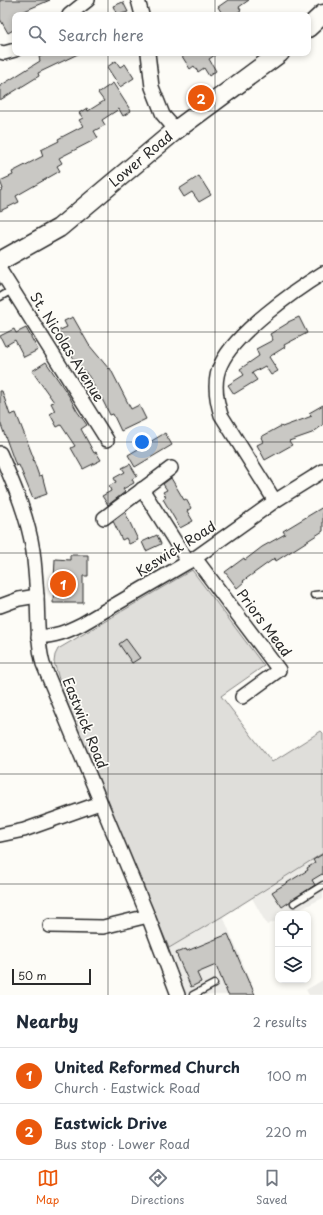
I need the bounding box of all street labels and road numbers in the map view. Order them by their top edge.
street label: Lower Road [104,126,177,192]
street label: St. Nicolas Avenue [25,288,110,406]
street label: Keswick Road [132,516,220,582]
street label: Priors Mead [232,584,297,661]
street label: Eastwick Road [58,674,113,772]

